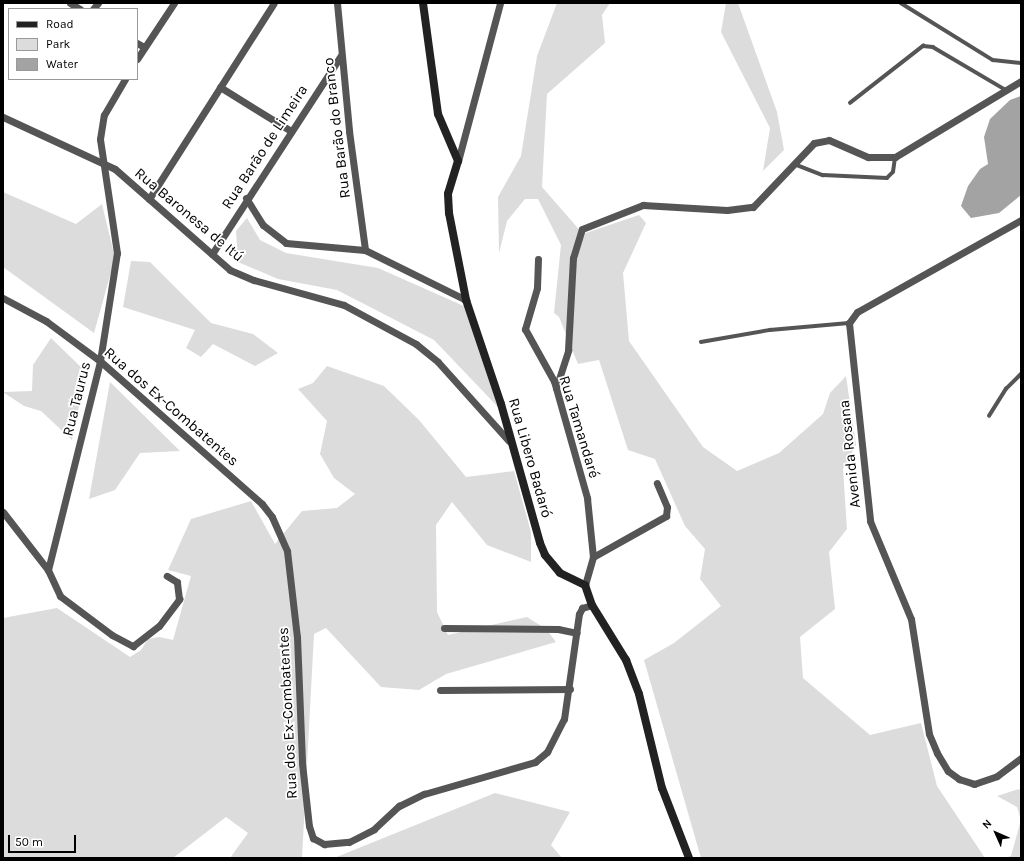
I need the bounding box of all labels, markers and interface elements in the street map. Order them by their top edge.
legend [8,8,138,80]
text: Road [46,17,74,31]
text: Park [46,37,70,51]
text: Water [46,57,78,71]
street label: Rua Barão do Branco [319,57,355,199]
street label: Rua Barão de Limeira [218,81,312,213]
street label: Rua Baronesa de Itú [131,164,247,266]
street label: Rua dos Ex-Combatentes [100,344,242,470]
street label: Rua Taurus [59,360,95,438]
street label: Rua Tamandaré [555,374,603,480]
street label: Rua Libero Badaró [504,396,556,520]
street label: Avenida Rosana [835,399,865,509]
street label: Rua dos Ex-Combatentes [275,627,301,799]
north arrow [976,813,1016,853]
text: N [980,817,995,832]
scale bar [10,827,78,853]
text: 50 m [15,835,43,849]

